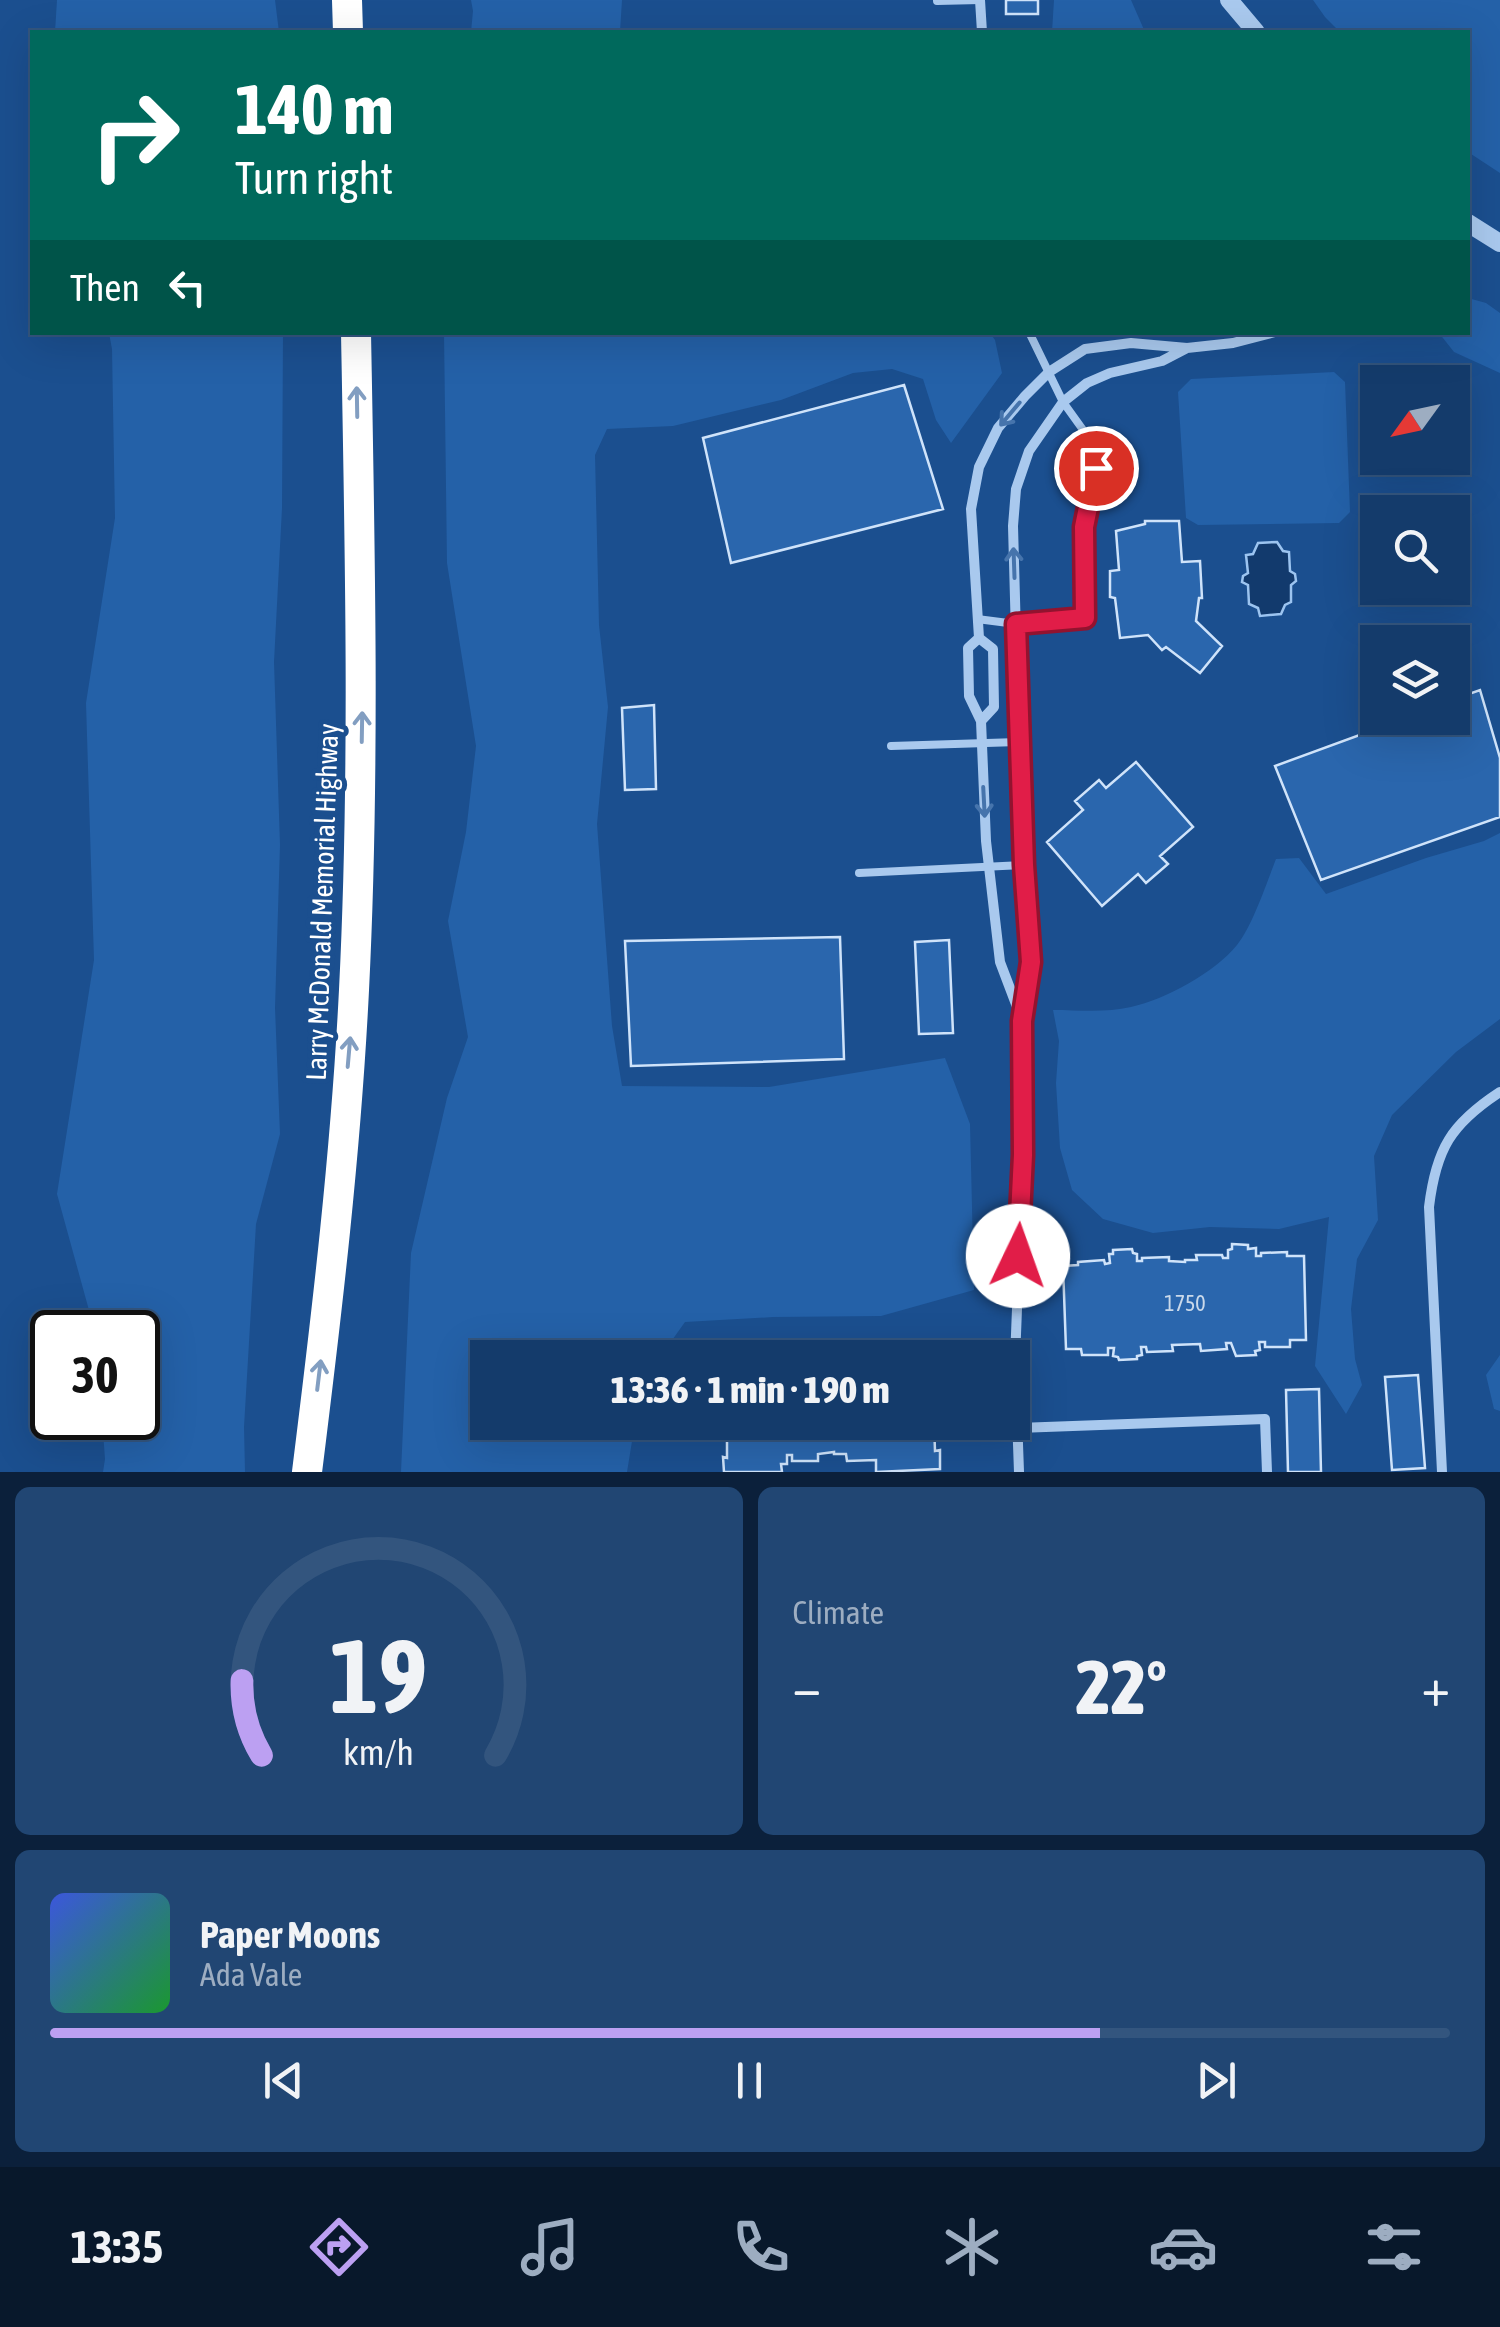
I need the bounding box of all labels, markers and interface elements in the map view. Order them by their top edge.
text: 140 m [235,69,394,149]
icon: right [70,70,200,200]
text: Turn right [235,152,393,204]
icon: left [160,260,215,315]
text: Then [70,266,140,309]
north arrow [1360,365,1470,475]
map controls [1360,365,1470,735]
one-way arrow [348,387,367,419]
one-way arrow [999,400,1021,426]
pin [1054,426,1139,511]
icon: arrive [1069,441,1124,496]
button: search [1360,495,1470,605]
one-way arrow [1004,548,1024,580]
button: layers [1360,625,1470,735]
one-way arrow [352,712,371,744]
street label: Larry McDonald Memorial Highway [300,723,344,1081]
one-way arrow [975,785,994,817]
one-way arrow [340,1036,359,1068]
position arrow [966,1204,1070,1308]
house number: 1750 [1164,1290,1206,1316]
speed limit sign: 30 [30,1310,160,1440]
one-way arrow [310,1360,329,1392]
text: 13:36 · 1 min · 190 m [610,1368,890,1411]
text: Climate [793,1594,884,1631]
text: 19 [330,1616,428,1735]
text: 22° [1076,1644,1167,1730]
text: − [793,1655,821,1718]
text: + [1421,1655,1450,1718]
text: km/h [343,1732,414,1773]
text: Paper Moons [200,1913,380,1956]
text: Ada Vale [200,1956,302,1993]
icon: previous [256,2053,311,2108]
icon: pause [722,2053,777,2108]
icon: next [1189,2053,1244,2108]
icon: directions [304,2212,374,2282]
icon: music [515,2212,585,2282]
icon: phone [726,2212,796,2282]
icon: climate [937,2212,1007,2282]
icon: car [1148,2212,1218,2282]
icon: filters [1359,2212,1429,2282]
text: 13:35 [71,2221,163,2273]

